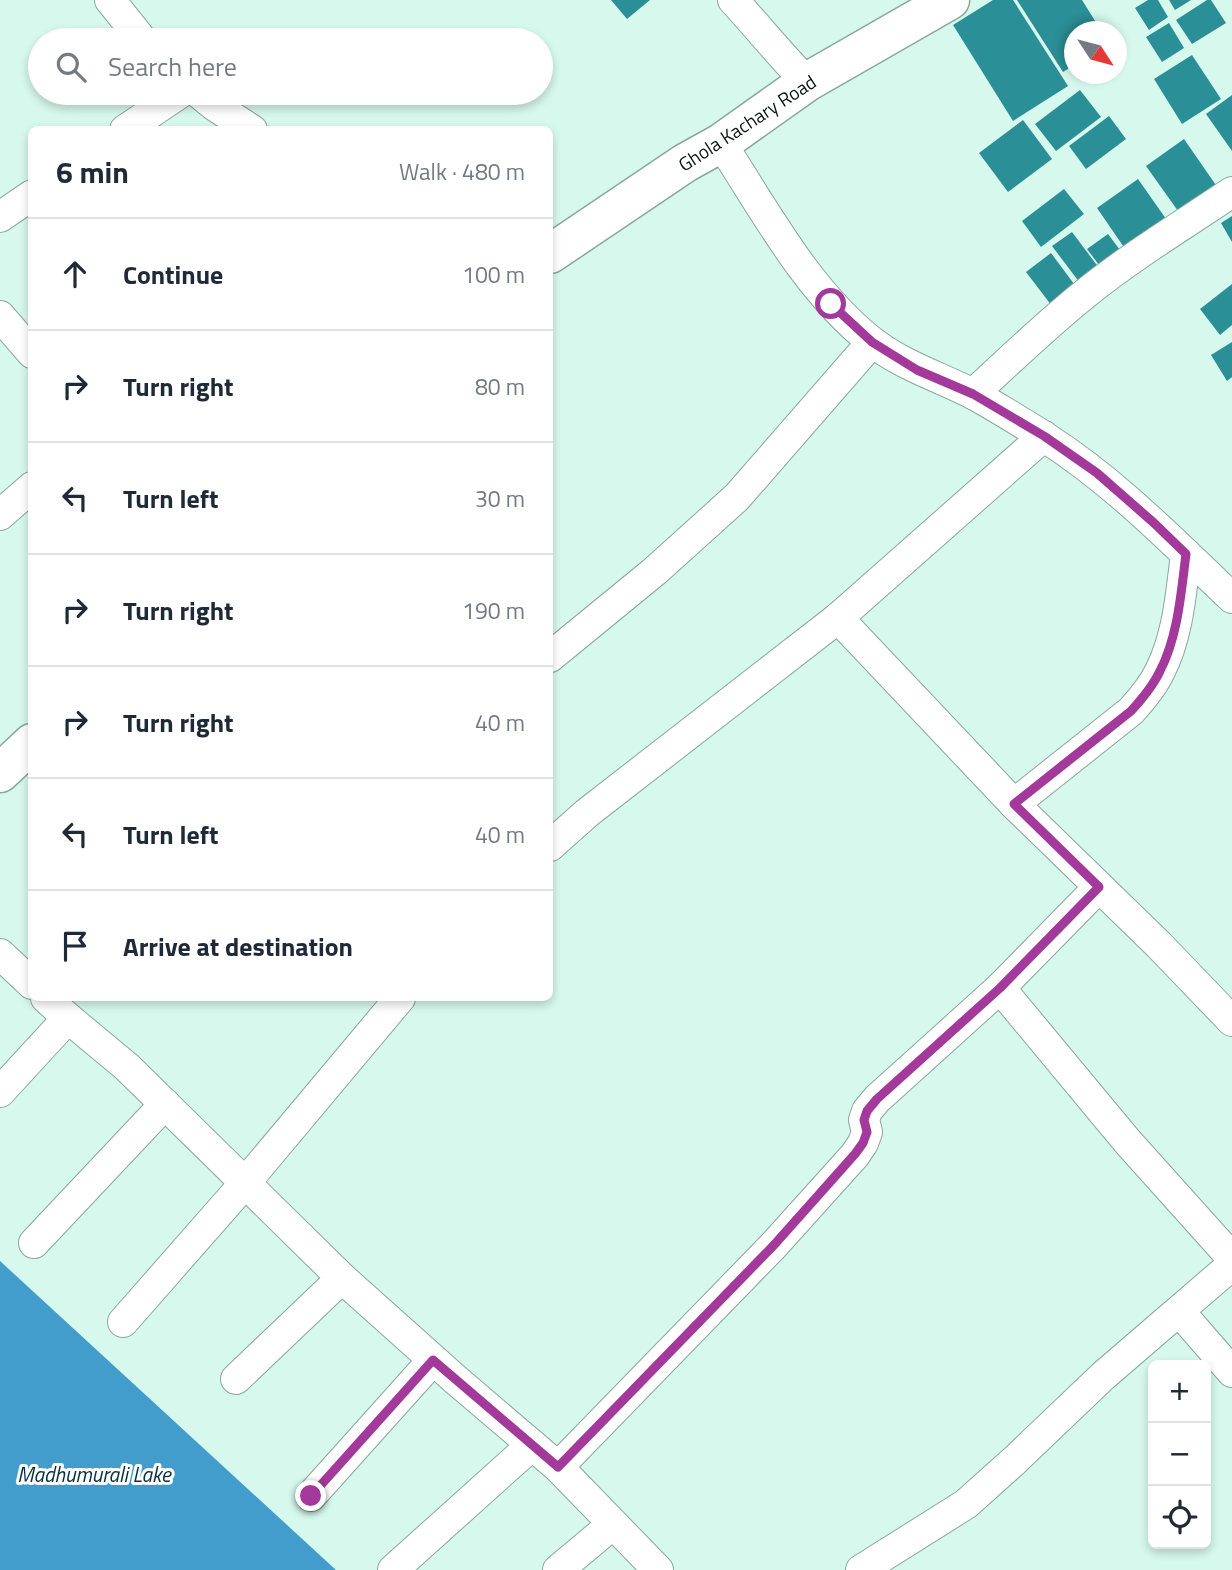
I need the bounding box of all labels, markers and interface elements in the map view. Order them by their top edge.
north arrow [1064,21,1127,84]
search box [28,28,553,105]
text: Search here [108,47,237,86]
icon: search [52,48,90,86]
street label: Ghola Kachary Road [672,67,821,178]
text: 6 min [56,149,129,195]
text: Walk · 480 m [399,154,525,189]
icon: ahead [56,255,94,293]
text: Continue [123,255,223,294]
text: 100 m [462,257,525,292]
route start [815,288,846,319]
icon: right [56,367,94,405]
text: Turn right [123,367,234,406]
text: 80 m [475,369,525,404]
icon: left [56,479,94,517]
text: Turn left [123,479,218,518]
text: 30 m [475,481,525,516]
icon: right [56,591,94,629]
text: Turn right [123,591,234,630]
text: 190 m [462,593,525,628]
icon: right [56,703,94,741]
text: Turn right [123,703,234,742]
text: 40 m [475,705,525,740]
icon: left [56,815,94,853]
text: Turn left [123,815,218,854]
text: 40 m [475,817,525,852]
icon: arrive [56,927,94,965]
text: Arrive at destination [123,927,353,966]
map controls [1148,1360,1211,1549]
button: + [1148,1360,1211,1423]
button: − [1148,1423,1211,1486]
water label: Madhumurali Lake [17,1458,172,1490]
route end [295,1480,326,1511]
button: locate [1148,1486,1211,1549]

